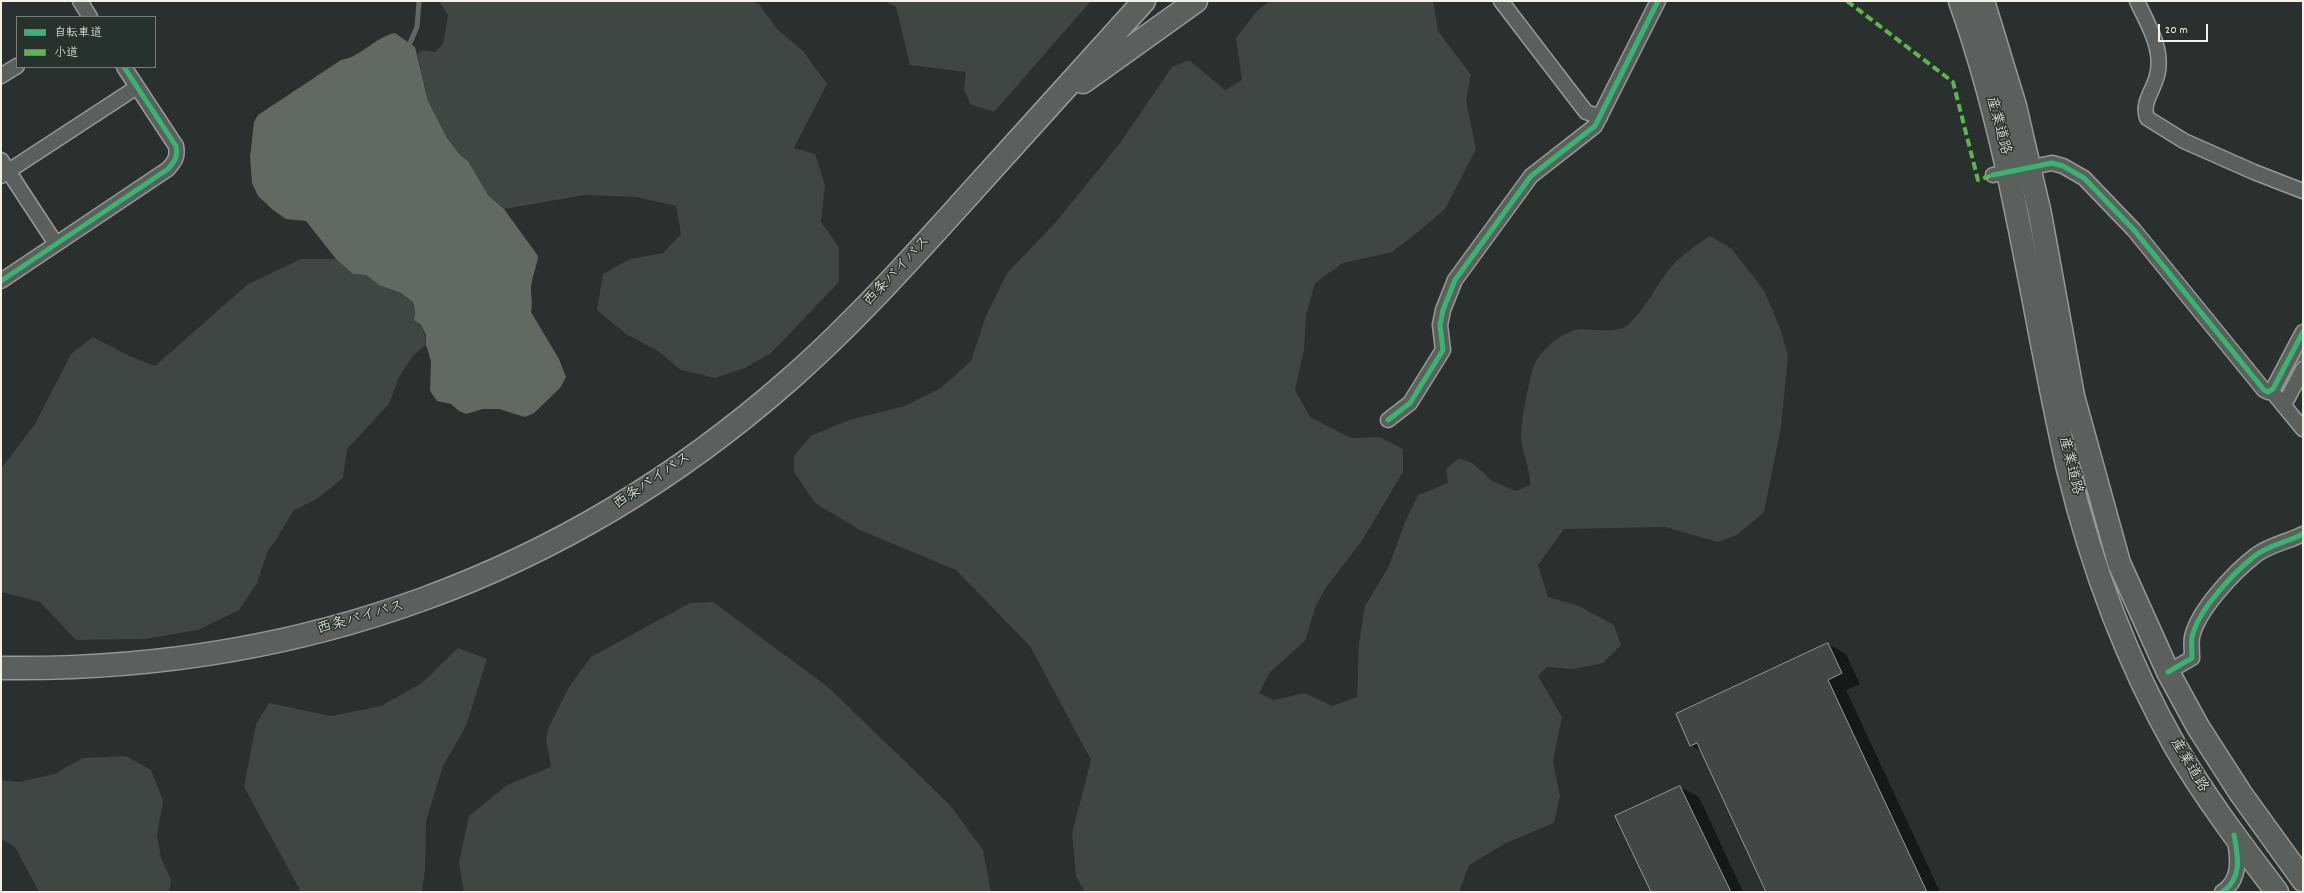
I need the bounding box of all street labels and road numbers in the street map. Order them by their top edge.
street label: 産業道路 [1981,95,2013,157]
street label: 西条バイパス [861,233,935,311]
street label: 産業道路 [2053,435,2085,497]
street label: 西条バイパス [611,449,695,515]
street label: 西条バイパス [315,598,407,640]
street label: 産業道路 [2165,736,2211,796]

